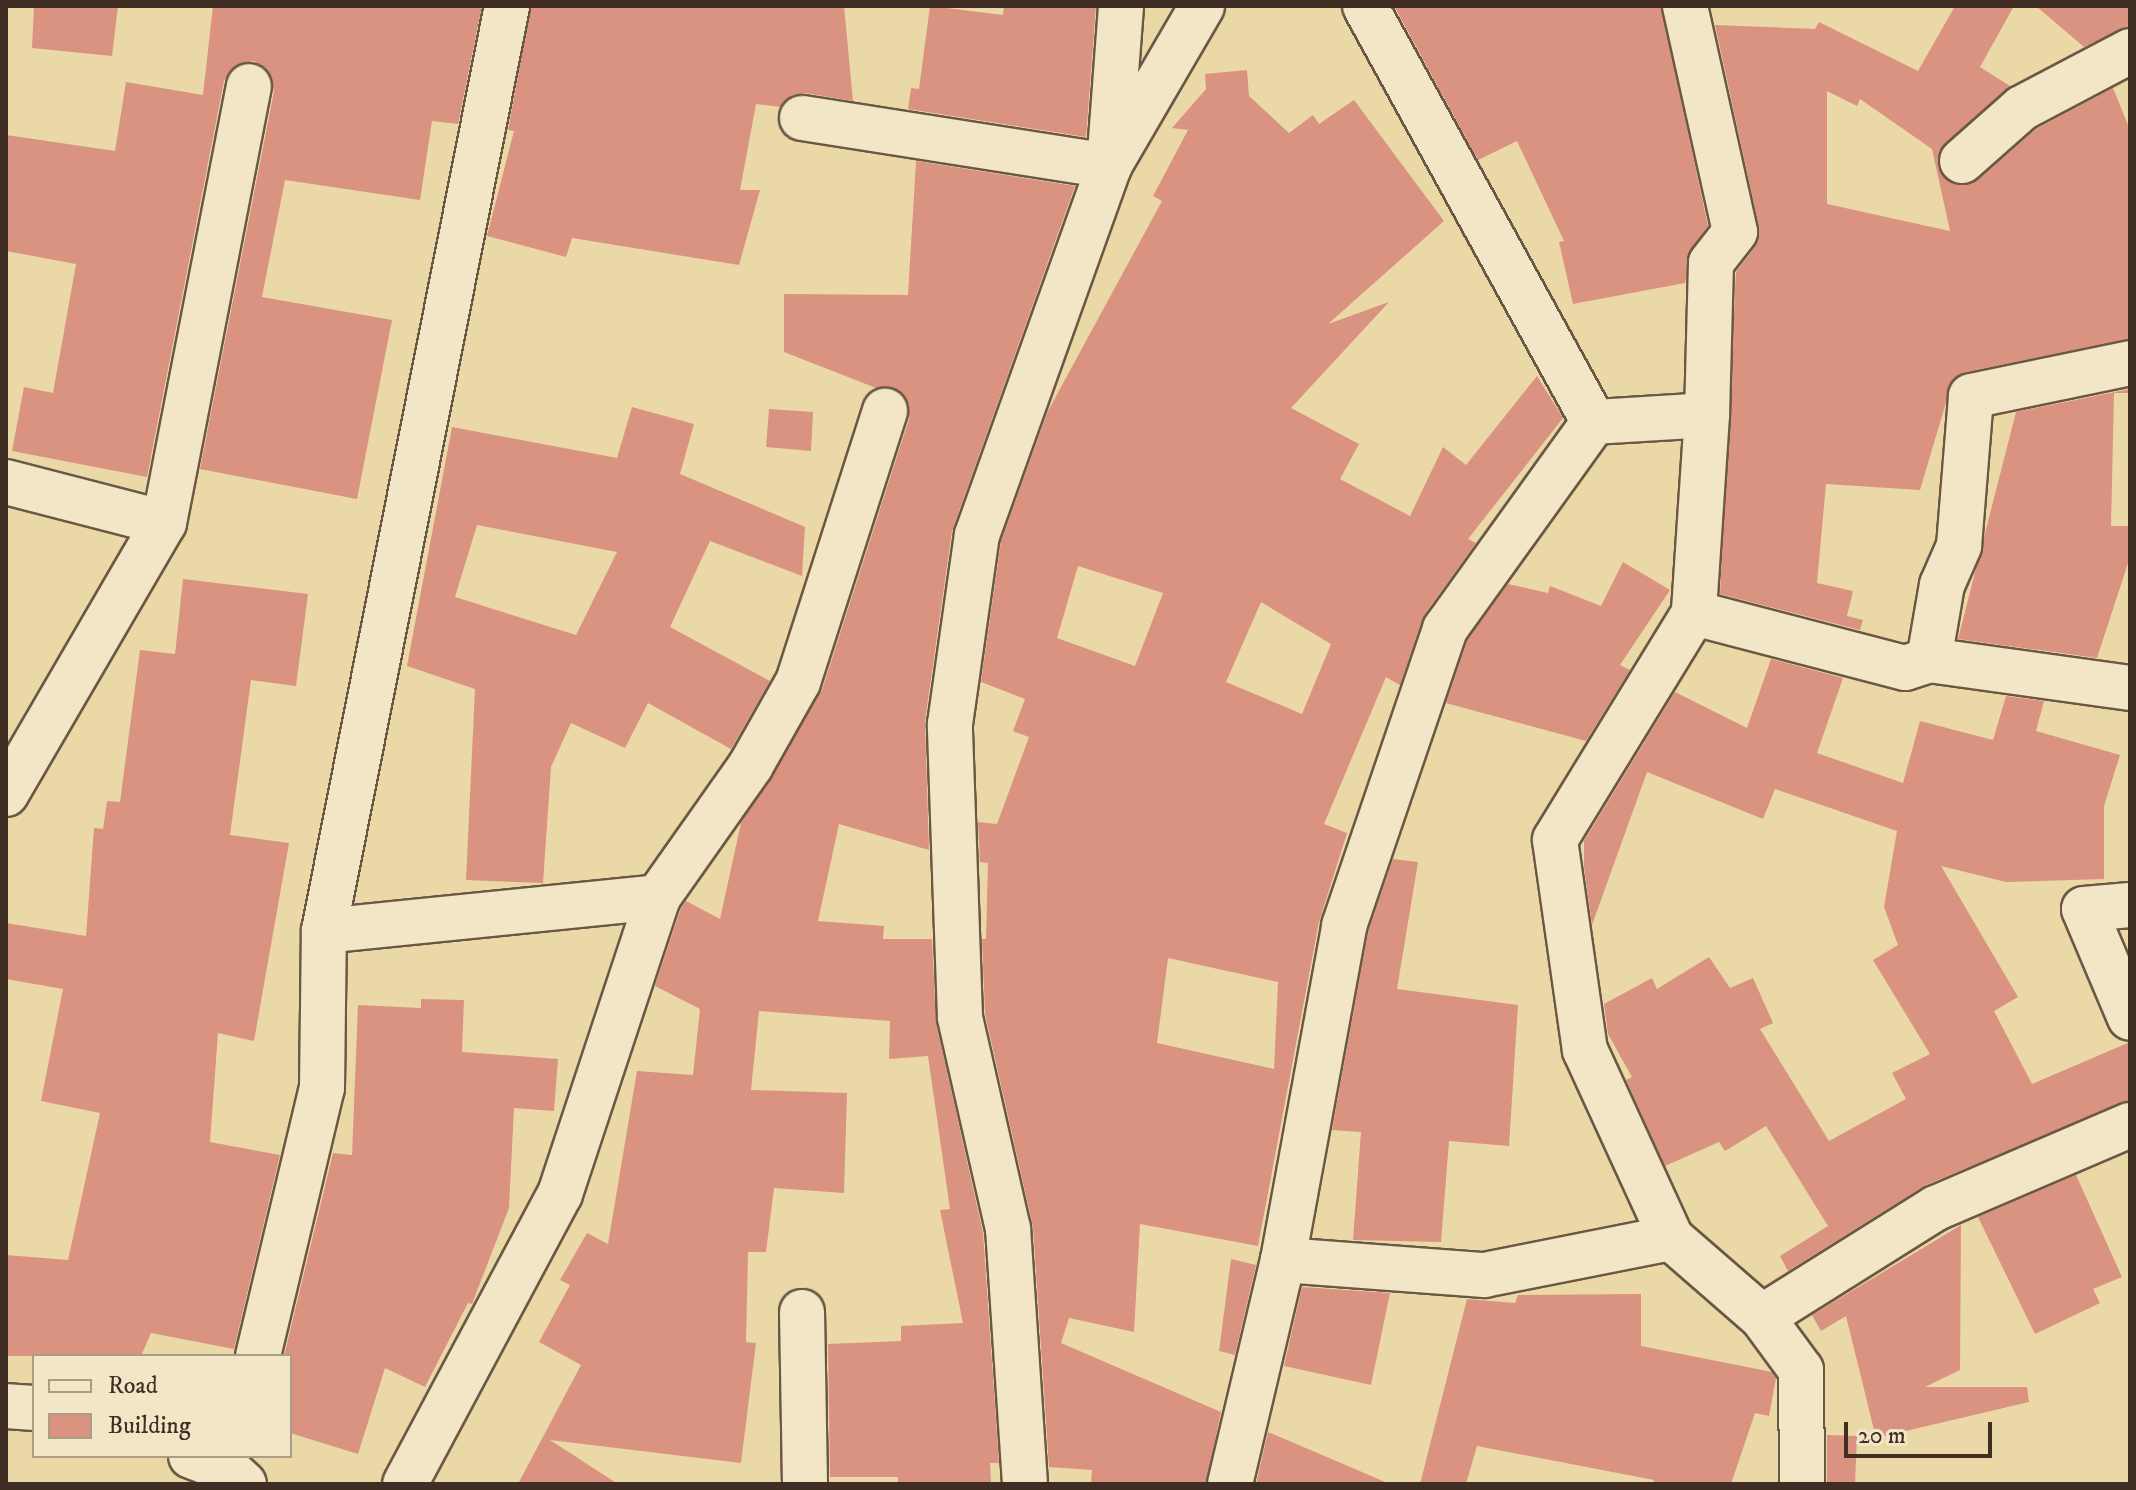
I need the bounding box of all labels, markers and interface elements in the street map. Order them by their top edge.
legend [32,1354,292,1458]
text: Road [108,1371,158,1401]
scale bar [1848,1406,1996,1456]
text: Building [108,1411,191,1441]
text: 20 m [1858,1421,1906,1451]

